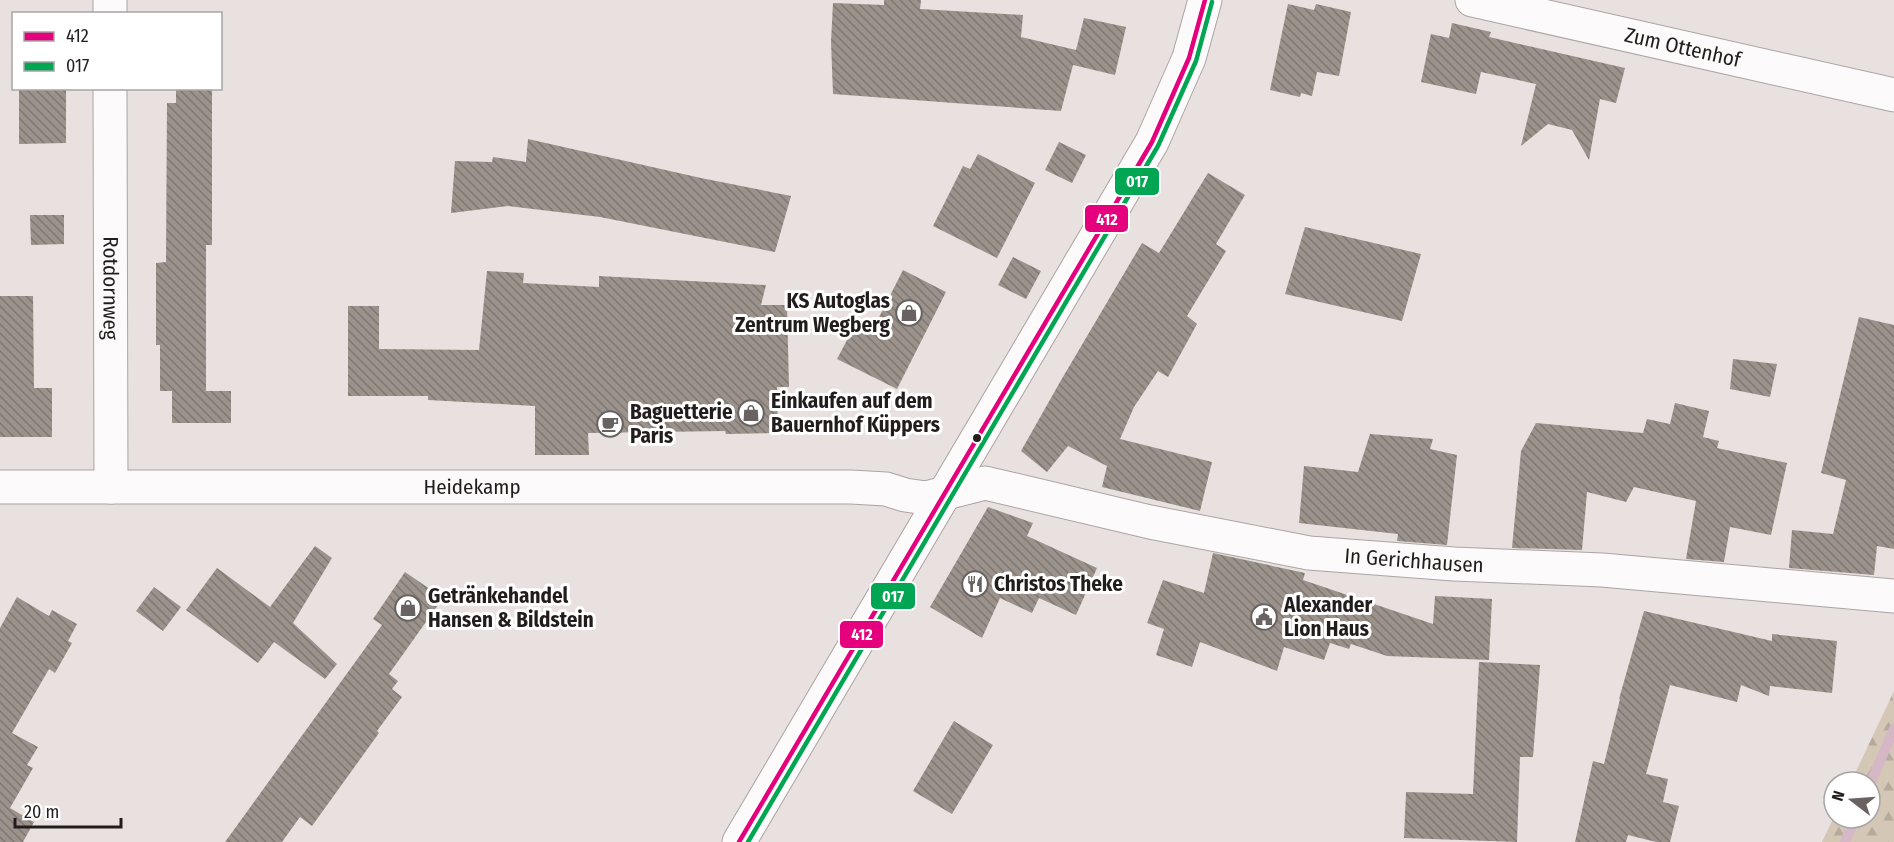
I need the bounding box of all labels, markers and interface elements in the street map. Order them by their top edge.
legend [12,12,222,90]
street label: Zum Ottenhof [1622,22,1745,73]
text: 412 [66,25,89,47]
text: 017 [66,55,89,77]
line badge: 017 [1114,167,1160,196]
text: 017 [1126,172,1148,191]
line badge: 412 [1084,204,1129,233]
text: 412 [1096,210,1118,229]
street label: Rotdornweg [97,236,124,340]
place label: KS Autoglas Zentrum Wegberg [735,288,891,338]
shop icon: KS Autoglas Zentrum Wegberg [894,298,924,328]
place label: Einkaufen auf dem Bauernhof Küppers [771,388,940,438]
shop icon: Einkaufen auf dem Bauernhof Küppers [736,398,766,428]
place label: Baguetterie Paris [630,399,733,449]
cafe icon: Baguetterie Paris [595,409,625,439]
unlabelled marker [971,432,983,444]
street label: Heidekamp [423,474,521,500]
street label: In Gerichhausen [1344,543,1484,578]
restaurant icon: Christos Theke [960,569,990,599]
place label: Christos Theke [994,571,1123,597]
line badge: 017 [870,582,916,610]
place label: Getränkehandel Hansen & Bildstein [428,583,594,633]
text: 017 [882,587,904,606]
place label: Alexander Lion Haus [1283,592,1372,642]
shop icon: Getränkehandel Hansen & Bildstein [393,593,423,623]
public building icon: Alexander Lion Haus [1249,602,1279,632]
line badge: 412 [839,620,884,649]
text: 412 [851,625,873,644]
north arrow [1822,770,1882,830]
text: N [1828,788,1849,803]
scale bar [15,791,122,829]
text: 20 m [24,801,59,823]

